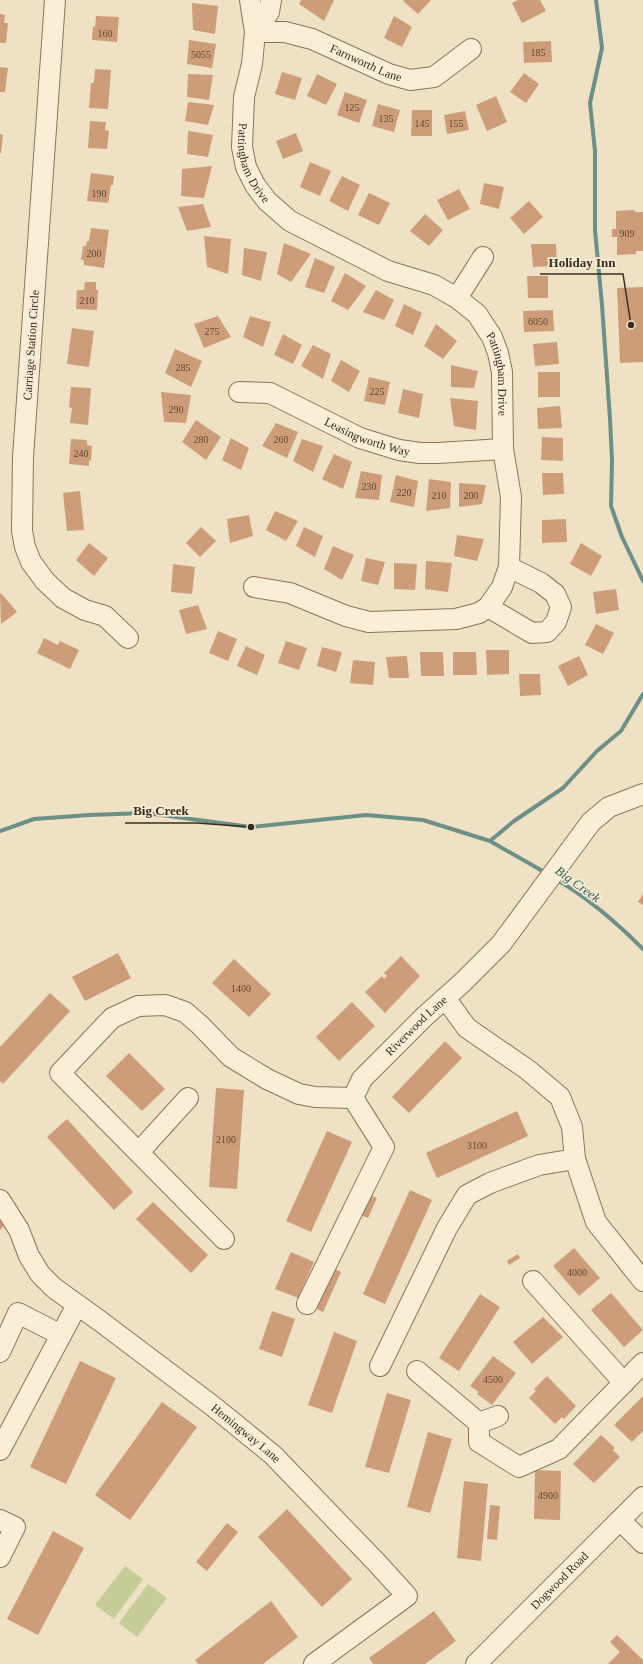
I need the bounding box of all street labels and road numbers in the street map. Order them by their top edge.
street label: Farnworth Lane [328,41,403,84]
street label: Pattingham Drive [235,123,273,206]
street label: Carriage Station Circle [20,289,42,401]
street label: Pattingham Drive [484,329,510,416]
street label: Leasingworth Way [322,414,411,458]
street label: Riverwood Lane [382,993,450,1059]
street label: Hemingway Lane [208,1401,284,1466]
street label: Dogwood Road [528,1549,591,1612]

